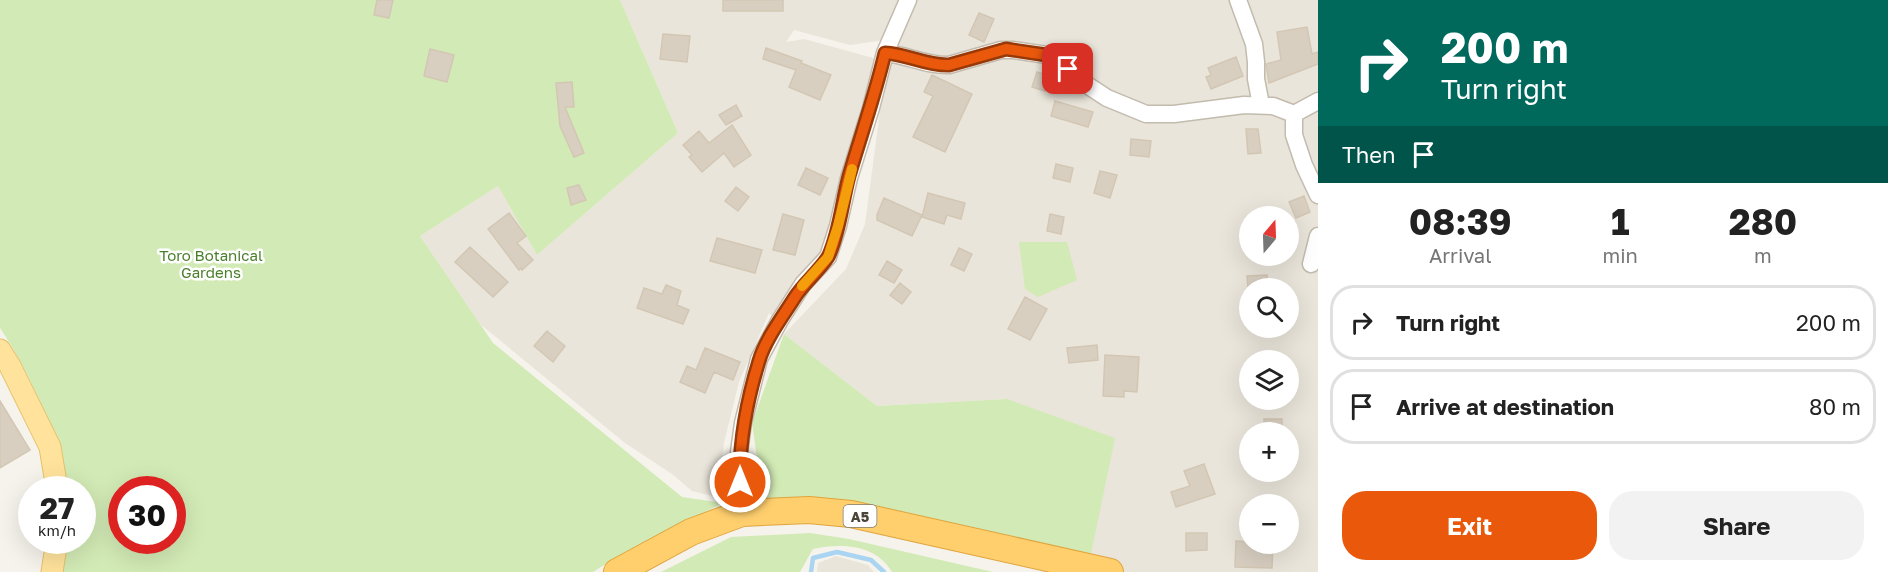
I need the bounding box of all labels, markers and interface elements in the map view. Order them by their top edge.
text: 200 m [1441,22,1568,72]
icon: right [1342,24,1420,102]
pin [1042,43,1093,94]
icon: arrive [1051,52,1084,85]
text: Turn right [1441,73,1567,105]
icon: arrive [1407,138,1440,171]
text: Then [1342,141,1395,168]
text: 08:39 [1409,200,1512,243]
text: 1 [1611,200,1629,243]
text: 280 [1729,200,1797,243]
north arrow [1239,206,1299,266]
map controls [1239,206,1299,554]
text: Arrival [1429,243,1492,267]
text: min [1603,243,1638,267]
text: m [1754,243,1772,267]
park label: Toro Botanical Gardens [159,246,263,281]
button: search [1239,278,1299,338]
icon: right [1345,306,1378,339]
text: Turn right [1396,309,1500,336]
text: 200 m [1796,309,1861,336]
button: layers [1239,350,1299,410]
icon: arrive [1345,390,1378,423]
text: Arrive at destination [1396,393,1614,420]
text: 80 m [1809,393,1861,420]
button: + [1239,422,1299,482]
position arrow [708,450,772,514]
speed limit sign: 30 [108,476,186,554]
text: 27 [40,490,74,526]
button: Exit [1342,491,1597,560]
button: Share [1609,491,1864,560]
button: − [1239,494,1299,554]
road number: A5 [844,505,876,527]
text: km/h [38,521,76,539]

